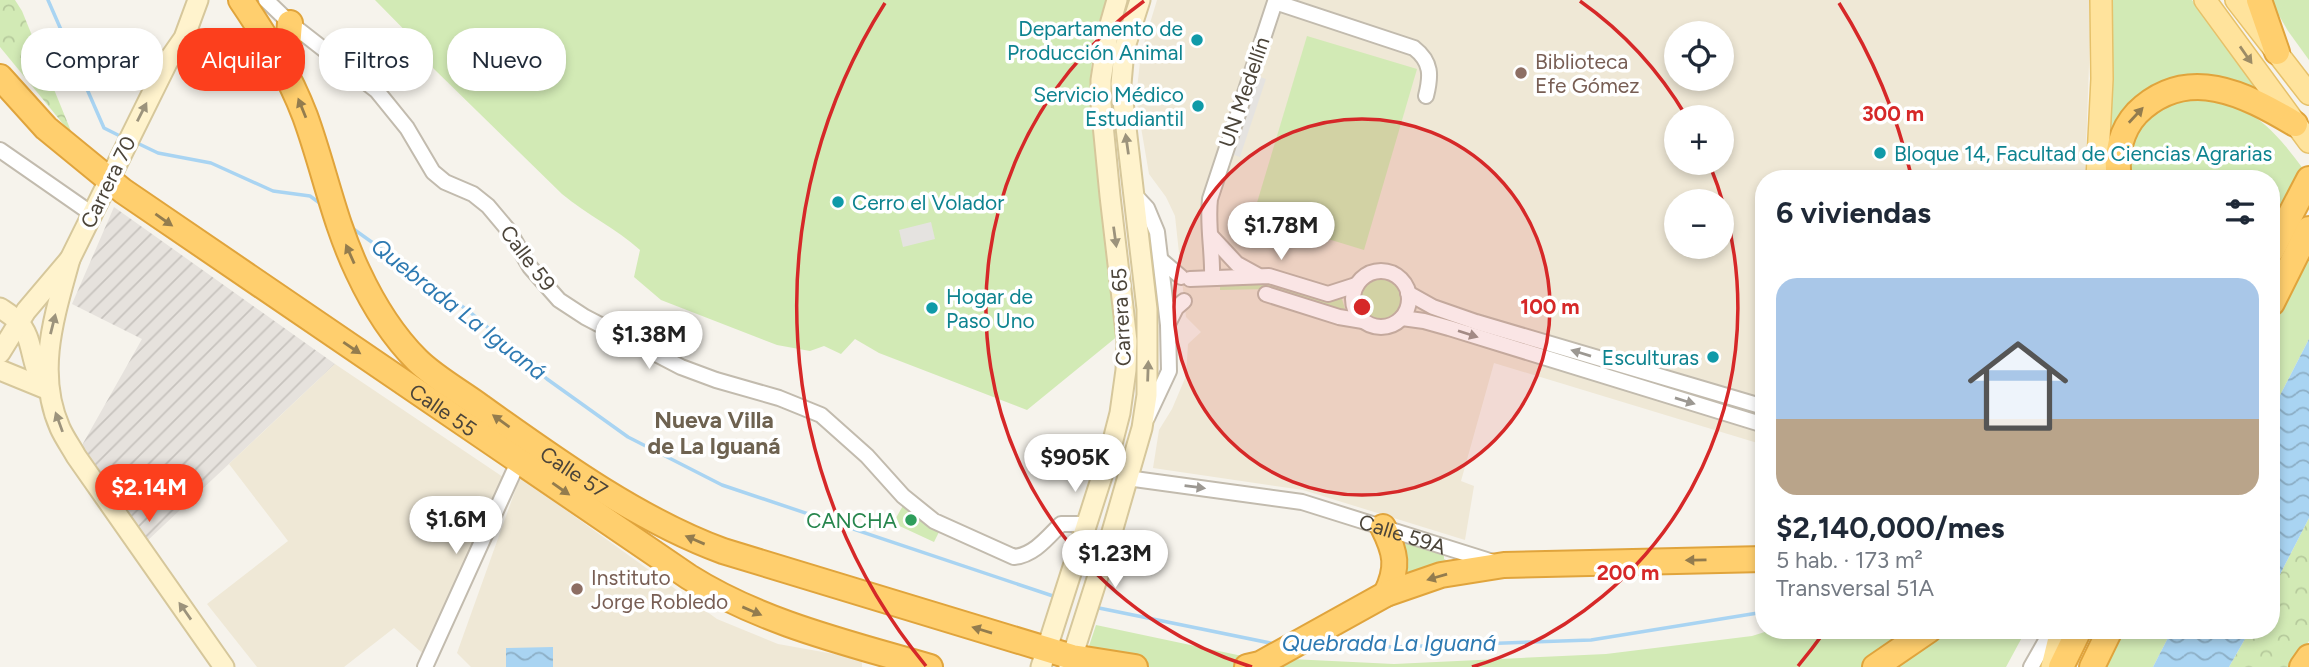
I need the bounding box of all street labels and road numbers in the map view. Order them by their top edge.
street label: UN Medellín [1213,34,1275,150]
street label: Carrera 70 [75,132,141,232]
street label: Calle 59 [495,220,561,296]
street label: Carrera 65 [1106,267,1136,367]
street label: Calle 55 [405,378,482,441]
street label: Calle 57 [536,440,612,503]
street label: Calle 59A [1356,508,1449,559]

